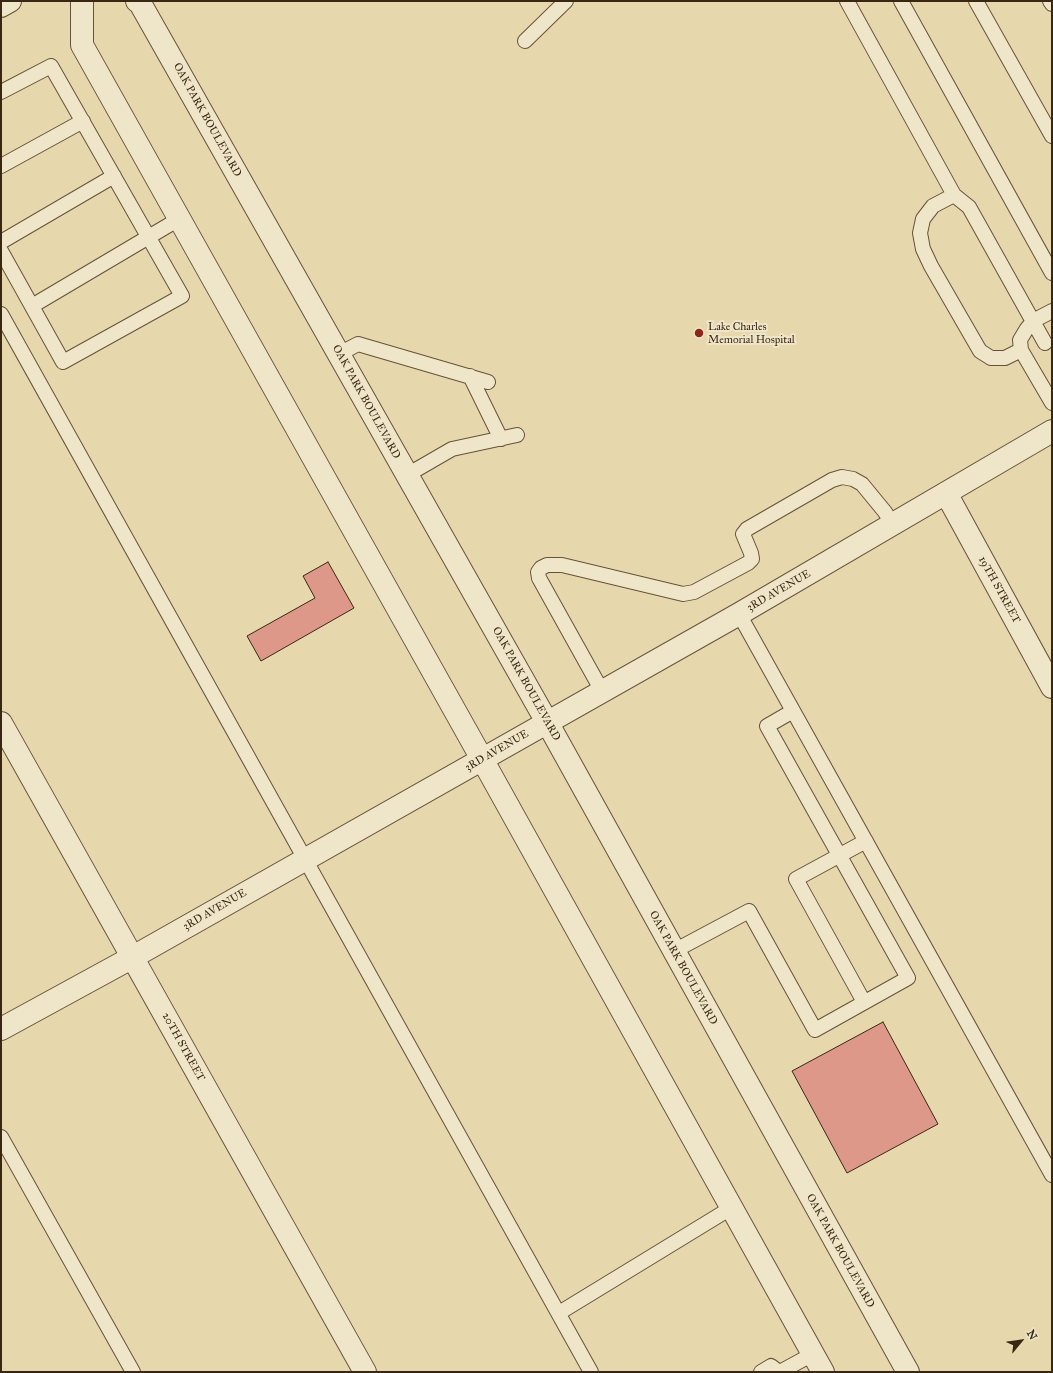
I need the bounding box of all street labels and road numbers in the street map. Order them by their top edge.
street label: OAK PARK BOULEVARD [170,61,244,179]
street label: OAK PARK BOULEVARD [329,343,403,461]
street label: 19TH STREET [975,554,1023,626]
street label: 3RD AVENUE [745,567,813,615]
street label: OAK PARK BOULEVARD [489,625,563,743]
street label: 3RD AVENUE [463,727,531,775]
street label: 3RD AVENUE [181,886,249,934]
street label: OAK PARK BOULEVARD [646,909,720,1027]
street label: 20TH STREET [159,1010,207,1084]
street label: OAK PARK BOULEVARD [803,1192,877,1310]

